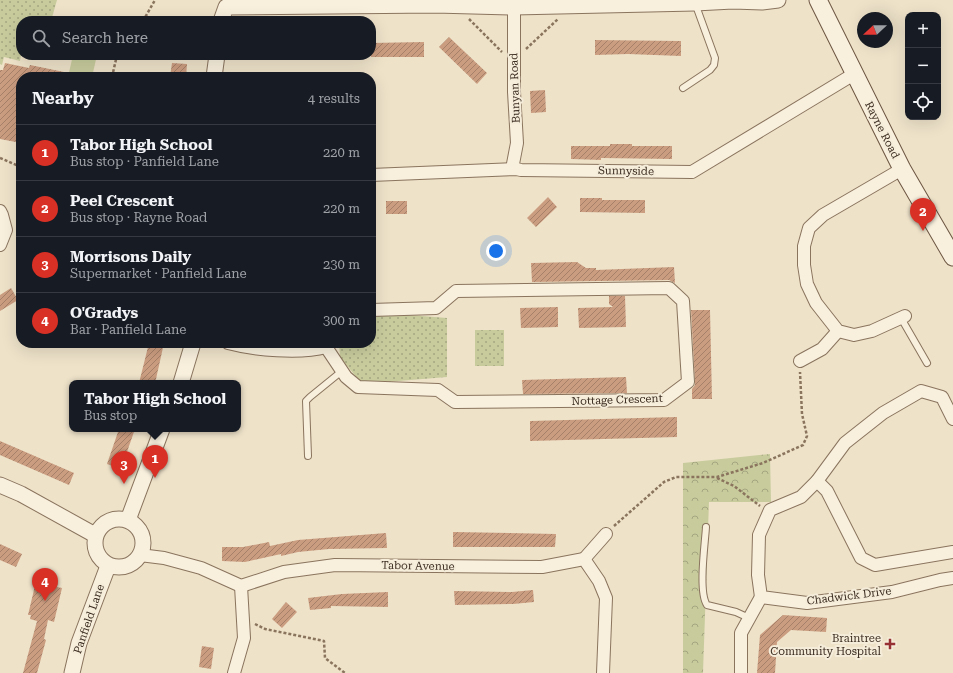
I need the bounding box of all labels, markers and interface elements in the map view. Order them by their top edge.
north arrow [857,12,893,48]
map controls [905,12,941,120]
button: + [905,12,941,48]
search box [16,16,376,60]
icon: search [30,27,52,49]
text: Search here [62,29,148,47]
button: − [905,48,941,84]
street label: Bunyan Road [507,53,523,123]
button: locate [905,84,941,120]
text: Nearby [32,88,94,108]
text: 4 results [308,91,360,106]
street label: Rayne Road [862,99,902,161]
text: Tabor High School [70,136,213,154]
text: 1 [41,145,49,160]
text: 220 m [323,145,360,160]
text: Bus stop · Panfield Lane [70,154,219,169]
street label: Sunnyside [598,164,654,178]
text: Peel Crescent [70,192,174,210]
pin: 2 [910,198,936,231]
text: 2 [41,201,49,216]
text: 220 m [323,201,360,216]
text: Bus stop · Rayne Road [70,210,207,225]
your location [486,241,506,261]
text: Morrisons Daily [70,248,191,266]
text: 3 [41,257,49,272]
text: 230 m [323,257,360,272]
text: Supermarket · Panfield Lane [70,266,247,281]
text: O'Gradys [70,304,138,322]
text: 4 [41,313,49,328]
text: 300 m [323,313,360,328]
text: Bar · Panfield Lane [70,322,187,337]
popup [69,380,241,432]
text: Tabor High School [84,390,226,408]
street label: Nottage Crescent [571,392,663,408]
text: Bus stop [84,408,137,423]
pin: 1 [142,445,168,478]
pin: 3 [111,451,137,484]
street label: Tabor Avenue [381,559,455,573]
pin: 4 [32,568,58,601]
street label: Panfield Lane [71,583,107,655]
street label: Chadwick Drive [806,584,892,608]
place label: Braintree Community Hospital [770,632,882,658]
marker: Braintree Community Hospital [884,638,896,650]

